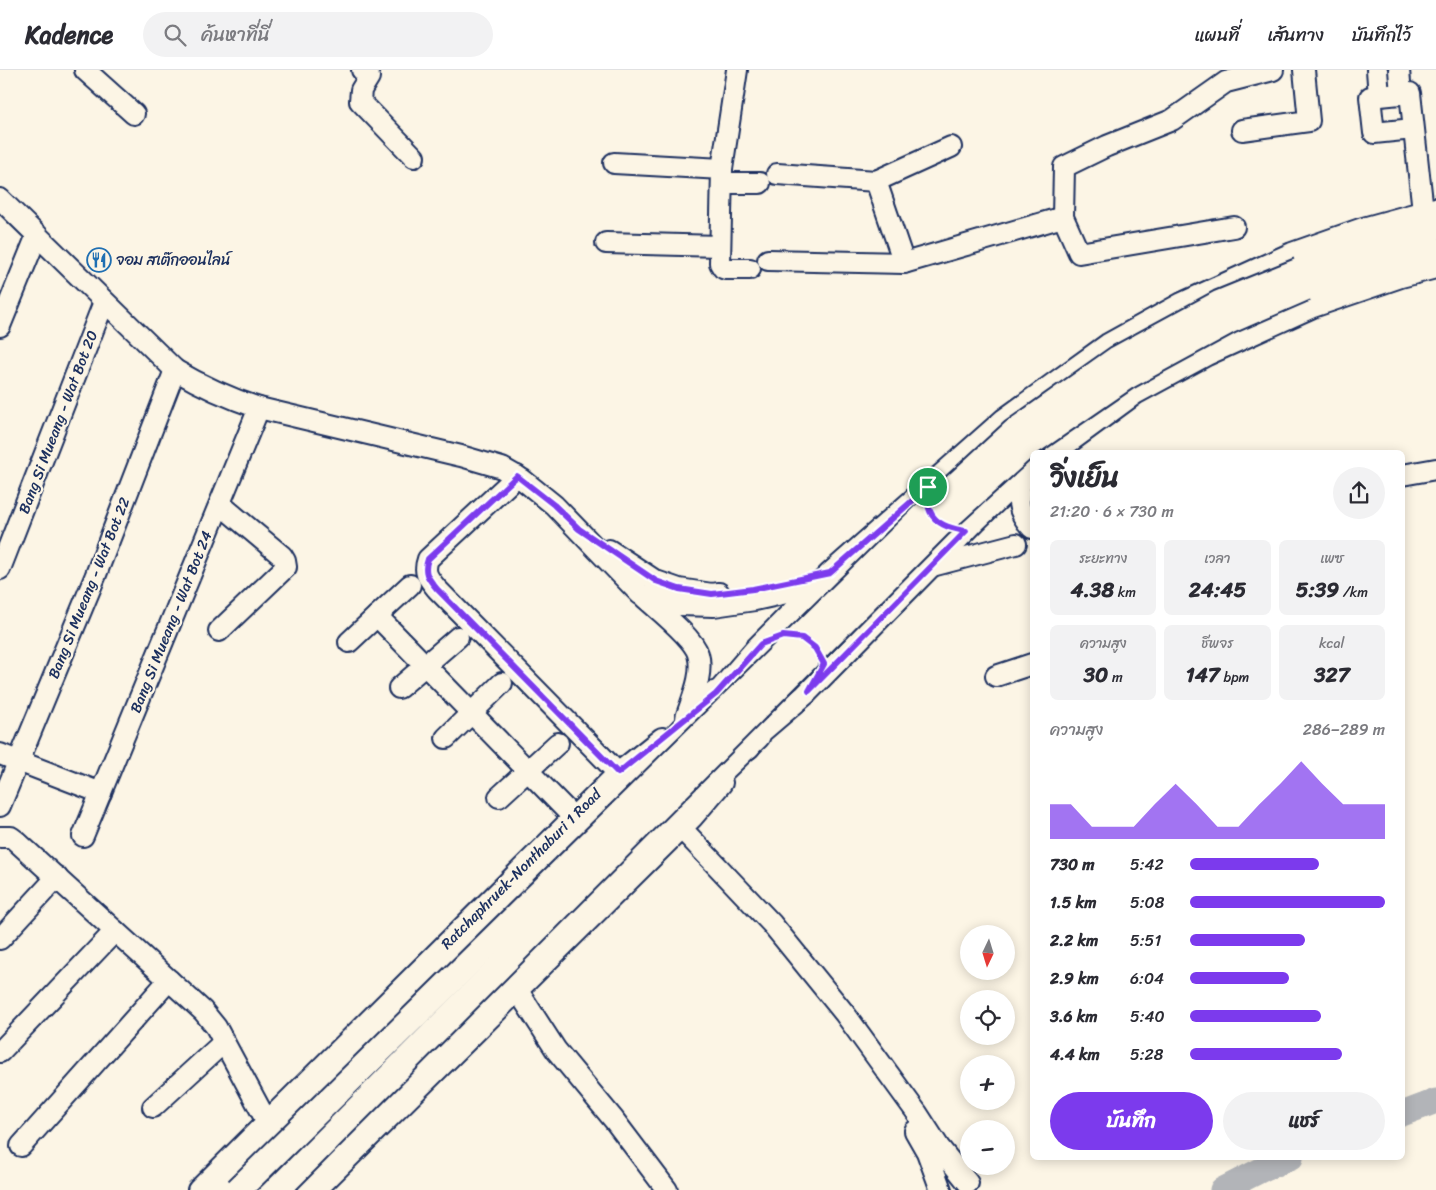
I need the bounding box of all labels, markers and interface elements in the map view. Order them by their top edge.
search box [143,12,493,57]
text: Kadence [25,14,113,56]
text: ค้นหาที่นี่ [201,18,270,51]
text: แผนที่ [1194,19,1239,51]
text: เส้นทาง [1267,19,1324,51]
text: บันทึกไว้ [1352,19,1411,51]
icon: search [161,21,189,49]
restaurant icon: จอม สเต๊กออนไลน์ [86,247,112,273]
place label: จอม สเต๊กออนไลน์ [116,247,233,273]
street label: Bang Si Mueang - Wat Bot 20 [11,326,105,518]
text: วิ่งเย็น [1050,453,1119,502]
pin [907,466,949,508]
button: share [1333,467,1385,519]
icon: arrive [914,473,942,501]
street label: Bang Si Mueang - Wat Bot 22 [41,493,137,683]
text: 21:20 · 6 × 730 m [1050,497,1174,526]
street label: Bang Si Mueang - Wat Bot 24 [122,527,220,717]
text: ระยะทาง [1079,546,1127,571]
text: เวลา [1204,546,1231,571]
text: เพซ [1320,546,1343,571]
text: 4.38 [1070,571,1114,609]
text: 24:45 [1189,571,1246,609]
text: 5:39 [1296,571,1339,609]
text: km [1114,580,1136,605]
text: /km [1339,580,1368,605]
text: ความสูง [1080,631,1126,656]
text: ชีพจร [1202,631,1233,656]
text: kcal [1319,631,1345,656]
text: 30 [1084,656,1108,694]
text: 147 [1186,656,1220,694]
text: 327 [1314,656,1350,694]
text: m [1108,665,1123,690]
text: bpm [1220,665,1249,690]
text: ความสูง [1050,715,1103,744]
text: 286–289 m [1303,715,1385,744]
street label: Ratchaphruek-Nonthaburi 1 Road [434,782,608,956]
text: 730 m [1050,850,1094,879]
text: 5:42 [1130,850,1164,879]
text: 1.5 km [1050,888,1096,917]
text: 5:08 [1130,888,1164,917]
north arrow [960,925,1015,980]
map controls [960,925,1015,1175]
text: 2.2 km [1050,926,1098,955]
text: 5:51 [1130,926,1161,955]
text: 2.9 km [1050,964,1099,993]
text: 6:04 [1130,964,1164,993]
button: locate [960,990,1015,1045]
text: 3.6 km [1050,1002,1098,1031]
text: 5:40 [1130,1002,1165,1031]
text: 4.4 km [1050,1040,1100,1069]
text: 5:28 [1130,1040,1164,1069]
button: + [960,1055,1015,1110]
button: บันทึก [1050,1092,1213,1150]
button: แชร์ [1223,1092,1385,1150]
button: − [960,1120,1015,1175]

